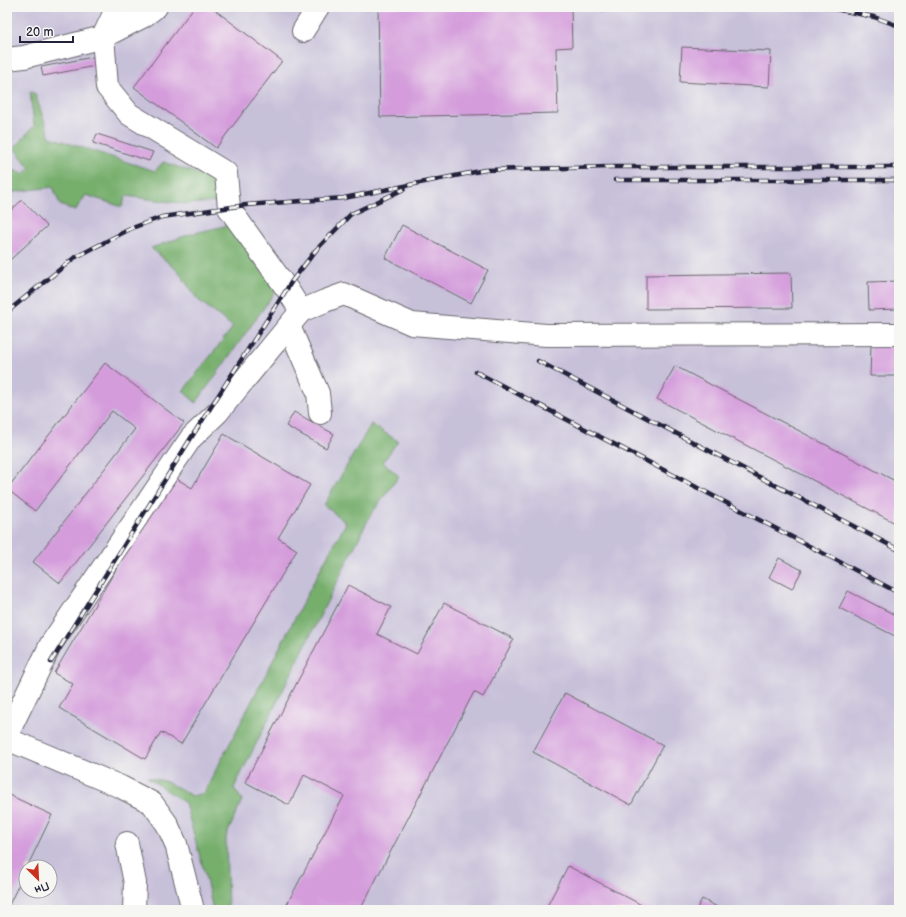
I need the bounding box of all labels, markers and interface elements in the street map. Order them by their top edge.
scale bar [20,18,73,44]
text: 20 m [26,25,53,40]
north arrow [18,859,58,899]
text: Пн [33,879,51,897]

